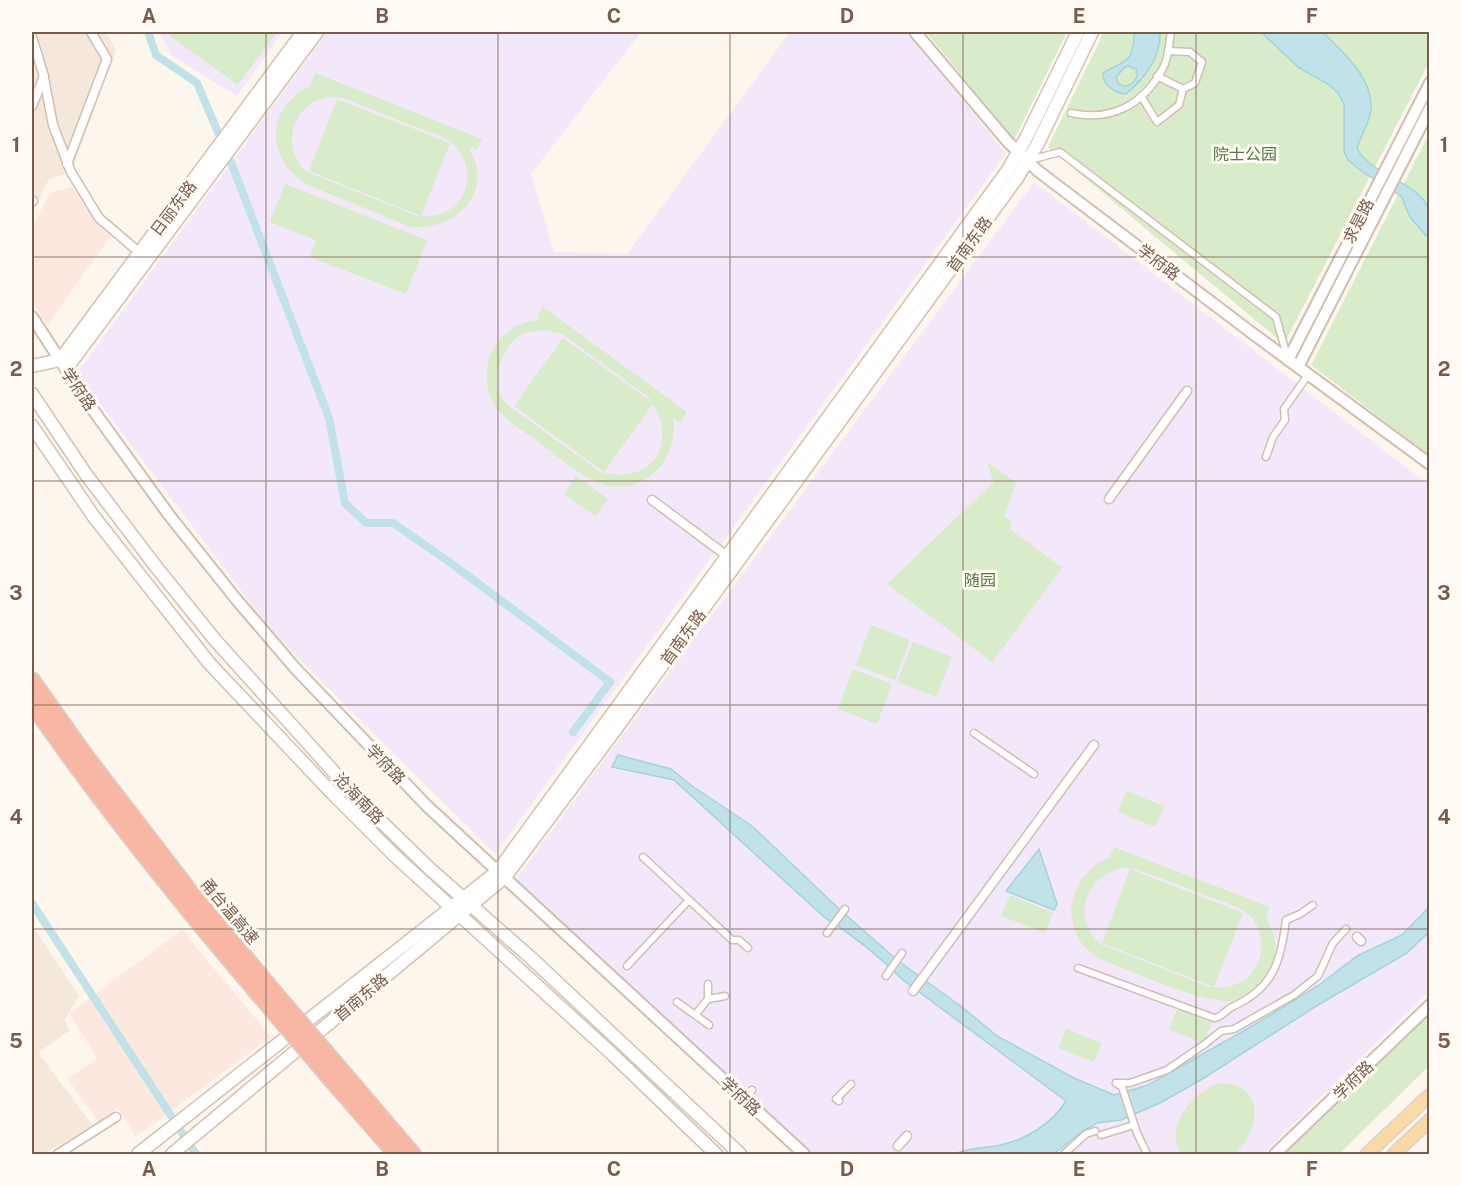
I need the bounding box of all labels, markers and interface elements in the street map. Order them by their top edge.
text: A [142,4,156,28]
text: B [375,4,389,28]
text: C [607,4,621,28]
text: D [840,4,854,28]
text: E [1073,4,1085,28]
text: F [1306,4,1318,28]
text: 1 [12,133,20,157]
text: 1 [1440,133,1448,157]
park label: 院士公园 [1213,145,1277,164]
street label: 日丽东路 [147,177,200,240]
street label: 求是路 [1339,196,1378,247]
street label: 首南东路 [943,213,996,276]
street label: 学府路 [1134,240,1184,284]
text: 2 [10,357,22,381]
text: 2 [1438,357,1450,381]
street label: 学府路 [57,364,100,414]
park label: 随园 [964,571,996,590]
text: 3 [9,581,23,605]
text: 3 [1437,581,1451,605]
street label: 首南东路 [657,606,710,669]
street label: 学府路 [362,740,409,788]
street label: 沧海南路 [330,769,388,828]
text: 4 [9,805,23,829]
text: 4 [1437,805,1451,829]
street label: 甬台温高速 [197,875,263,948]
street label: 首南东路 [331,970,392,1025]
text: 5 [9,1029,23,1053]
text: 5 [1437,1029,1451,1053]
street label: 学府路 [1329,1057,1377,1104]
street label: 学府路 [717,1073,765,1120]
text: A [142,1157,156,1181]
text: B [375,1157,389,1181]
text: C [607,1157,621,1181]
text: D [840,1157,854,1181]
text: E [1073,1157,1085,1181]
text: F [1306,1157,1318,1181]

